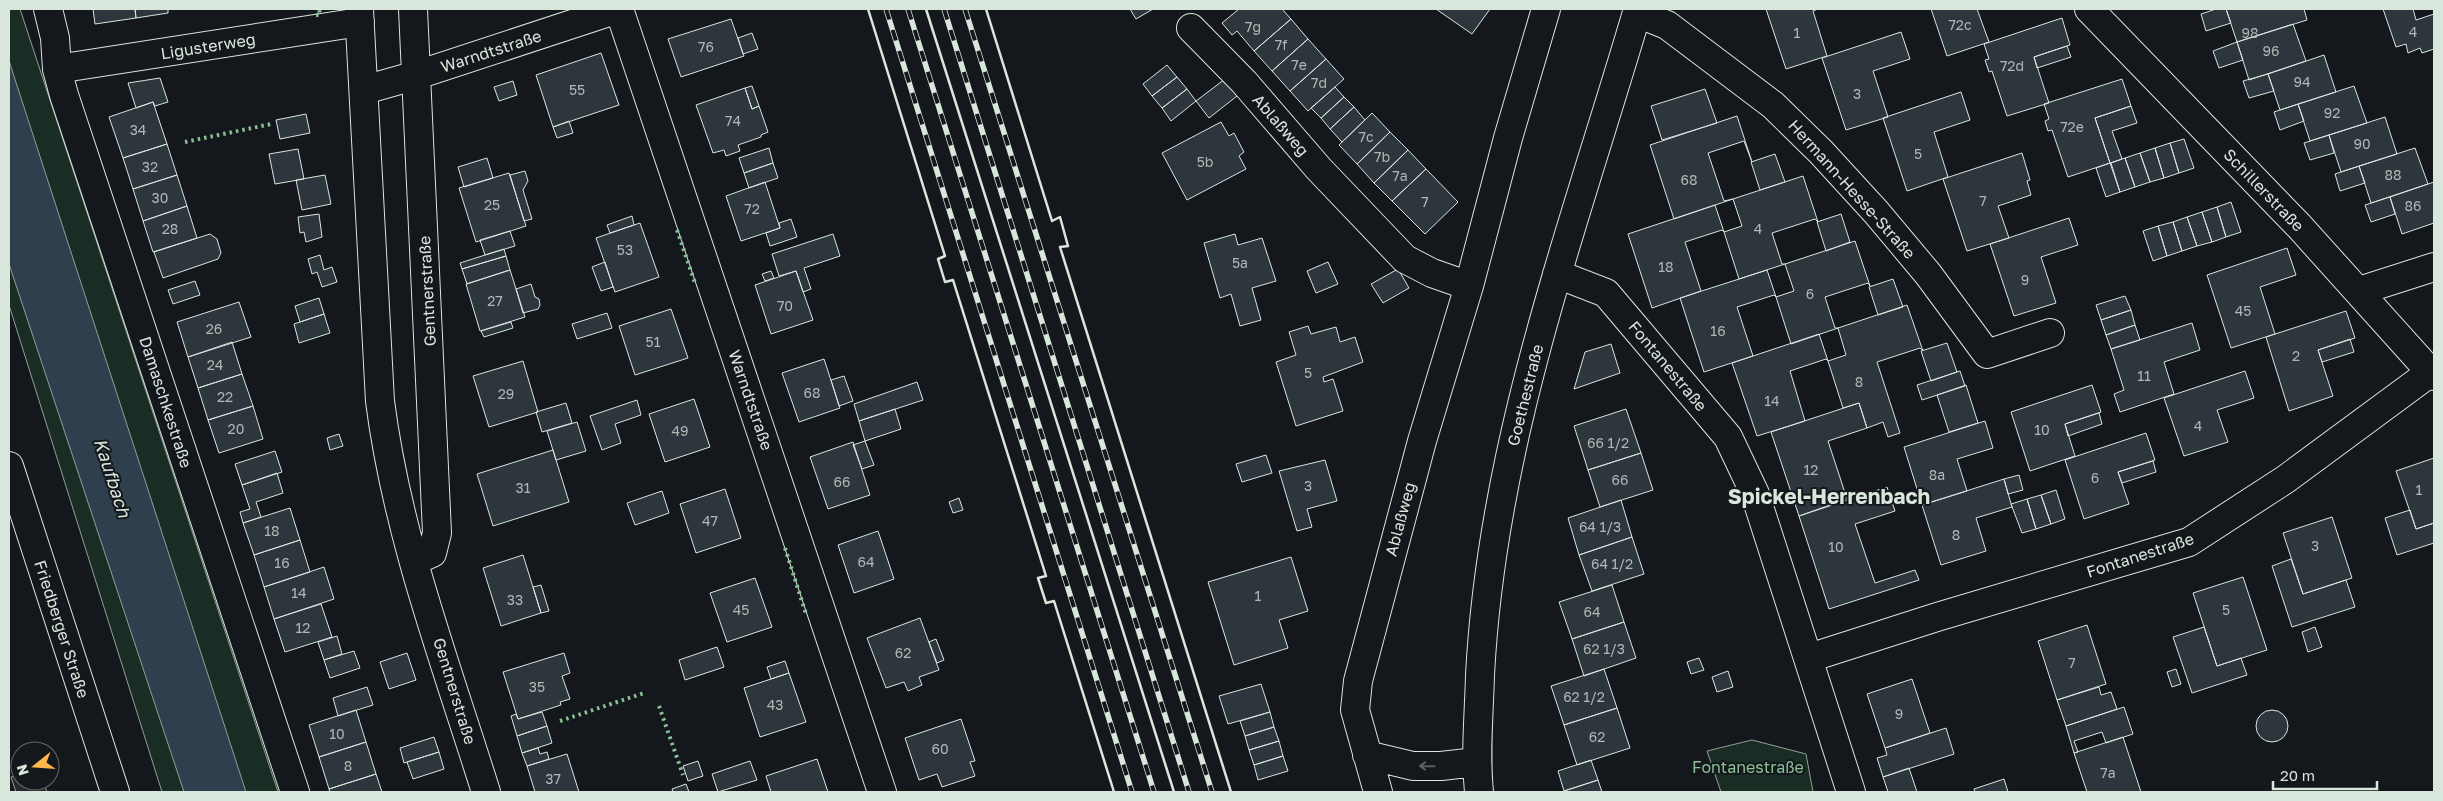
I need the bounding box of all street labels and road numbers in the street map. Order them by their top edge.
street label: Warndtstraße [438,25,544,77]
street label: Ligusterweg [159,29,257,63]
street label: Ablaßweg [1249,90,1313,160]
street label: Hermann-Hesse-Straße [1784,115,1920,263]
street label: Schillerstraße [2220,144,2308,236]
street label: Gentnerstraße [414,235,440,347]
street label: Fontanestraße [1624,317,1712,415]
street label: Damaschkestraße [135,334,197,470]
street label: Goethestraße [1503,342,1547,448]
street label: Warndtstraße [725,347,777,453]
street label: Ablaßweg [1381,480,1419,558]
street label: Fontanestraße [2084,528,2196,582]
street label: Friedberger Straße [30,558,94,700]
street label: Gentnerstraße [429,635,481,747]

